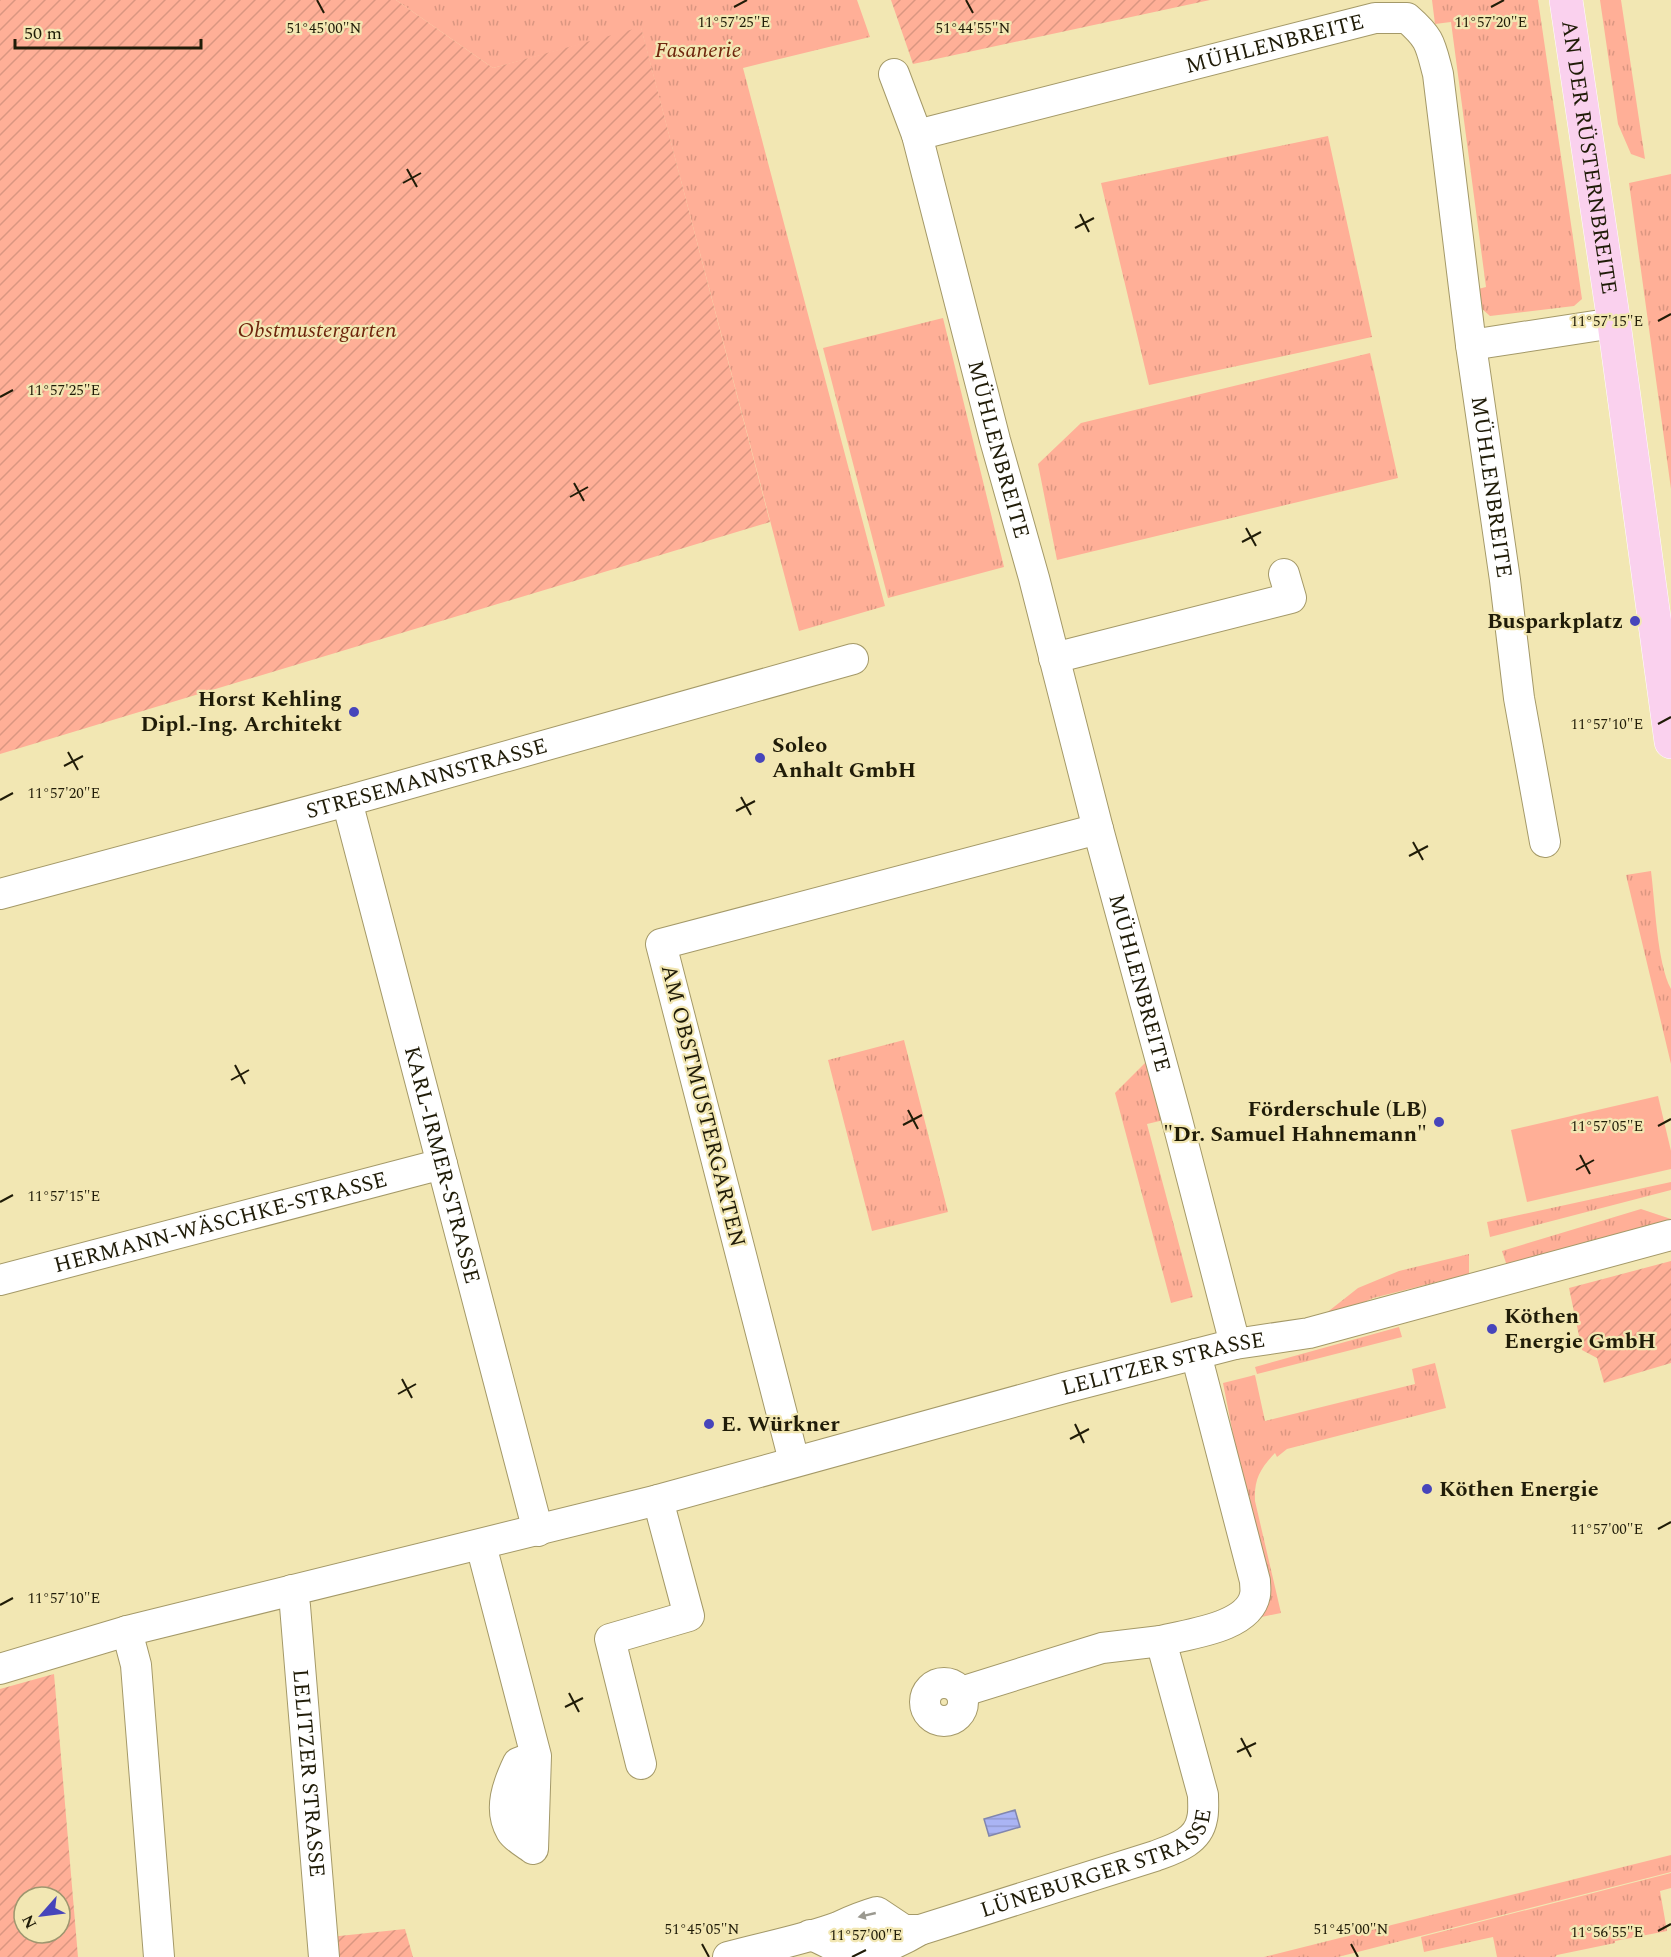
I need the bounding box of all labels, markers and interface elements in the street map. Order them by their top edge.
street label: MÜHLENBREITE [1182,5,1367,82]
text: 11°57'25"E [698,11,770,34]
text: 11°57'20"E [1455,11,1527,34]
scale bar [15,12,201,50]
text: 51°45'00"N [287,17,362,40]
text: 51°44'55"N [936,17,1011,40]
street label: AN DER RÜSTERNBREITE [1553,18,1626,297]
text: 50 m [24,20,62,47]
park label: Fasanerie [655,34,741,67]
text: 11°57'15"E [1571,310,1643,333]
park label: Obstmustergarten [237,314,397,347]
street label: MÜHLENBREITE [959,357,1039,542]
text: 11°57'25"E [28,379,100,402]
street label: MÜHLENBREITE [1462,394,1521,580]
place label: Busparkplatz [1487,605,1623,638]
marker: Busparkplatz [1628,614,1642,628]
place label: Horst Kehling Dipl.-Ing. Architekt [140,683,342,741]
marker: Horst Kehling Dipl.-Ing. Architekt [347,705,361,719]
text: 11°57'10"E [1571,713,1643,736]
street label: STRESEMANNSTRASSE [302,729,551,828]
place label: Soleo Anhalt GmbH [772,729,916,787]
marker: Soleo Anhalt GmbH [753,751,767,765]
text: 11°57'20"E [28,782,100,805]
street label: MÜHLENBREITE [1100,890,1180,1076]
street label: AM OBSTMUSTERGARTEN [652,961,754,1251]
street label: KARL-IRMER-STRASSE [395,1042,489,1287]
place label: Förderschule (LB) "Dr. Samuel Hahnemann" [1163,1093,1427,1151]
marker: Förderschule (LB) "Dr. Samuel Hahnemann" [1432,1115,1446,1129]
text: 11°57'05"E [1571,1115,1643,1138]
street label: HERMANN-WÄSCHKE-STRASSE [50,1163,391,1282]
text: 11°57'15"E [28,1185,100,1208]
place label: Köthen Energie GmbH [1504,1300,1656,1358]
marker: Köthen Energie GmbH [1485,1322,1499,1336]
street label: LELITZER STRASSE [1058,1323,1267,1405]
place label: E. Würkner [721,1408,840,1441]
marker: E. Würkner [702,1417,716,1431]
place label: Köthen Energie [1439,1473,1599,1506]
marker: Köthen Energie [1420,1482,1434,1496]
text: 11°57'00"E [1571,1518,1643,1541]
text: 11°57'10"E [28,1587,100,1610]
street label: LELITZER STRASSE [284,1668,334,1879]
street label: LÜNEBURGER STRASSE [976,1806,1220,1927]
north arrow [12,1885,72,1945]
text: N [16,1910,43,1933]
one-way arrow [858,1910,876,1920]
text: 51°45'05"N [665,1918,740,1941]
text: 51°45'00"N [1314,1918,1389,1941]
text: 11°56'55"E [1571,1921,1643,1944]
text: 11°57'00"E [830,1924,902,1947]

